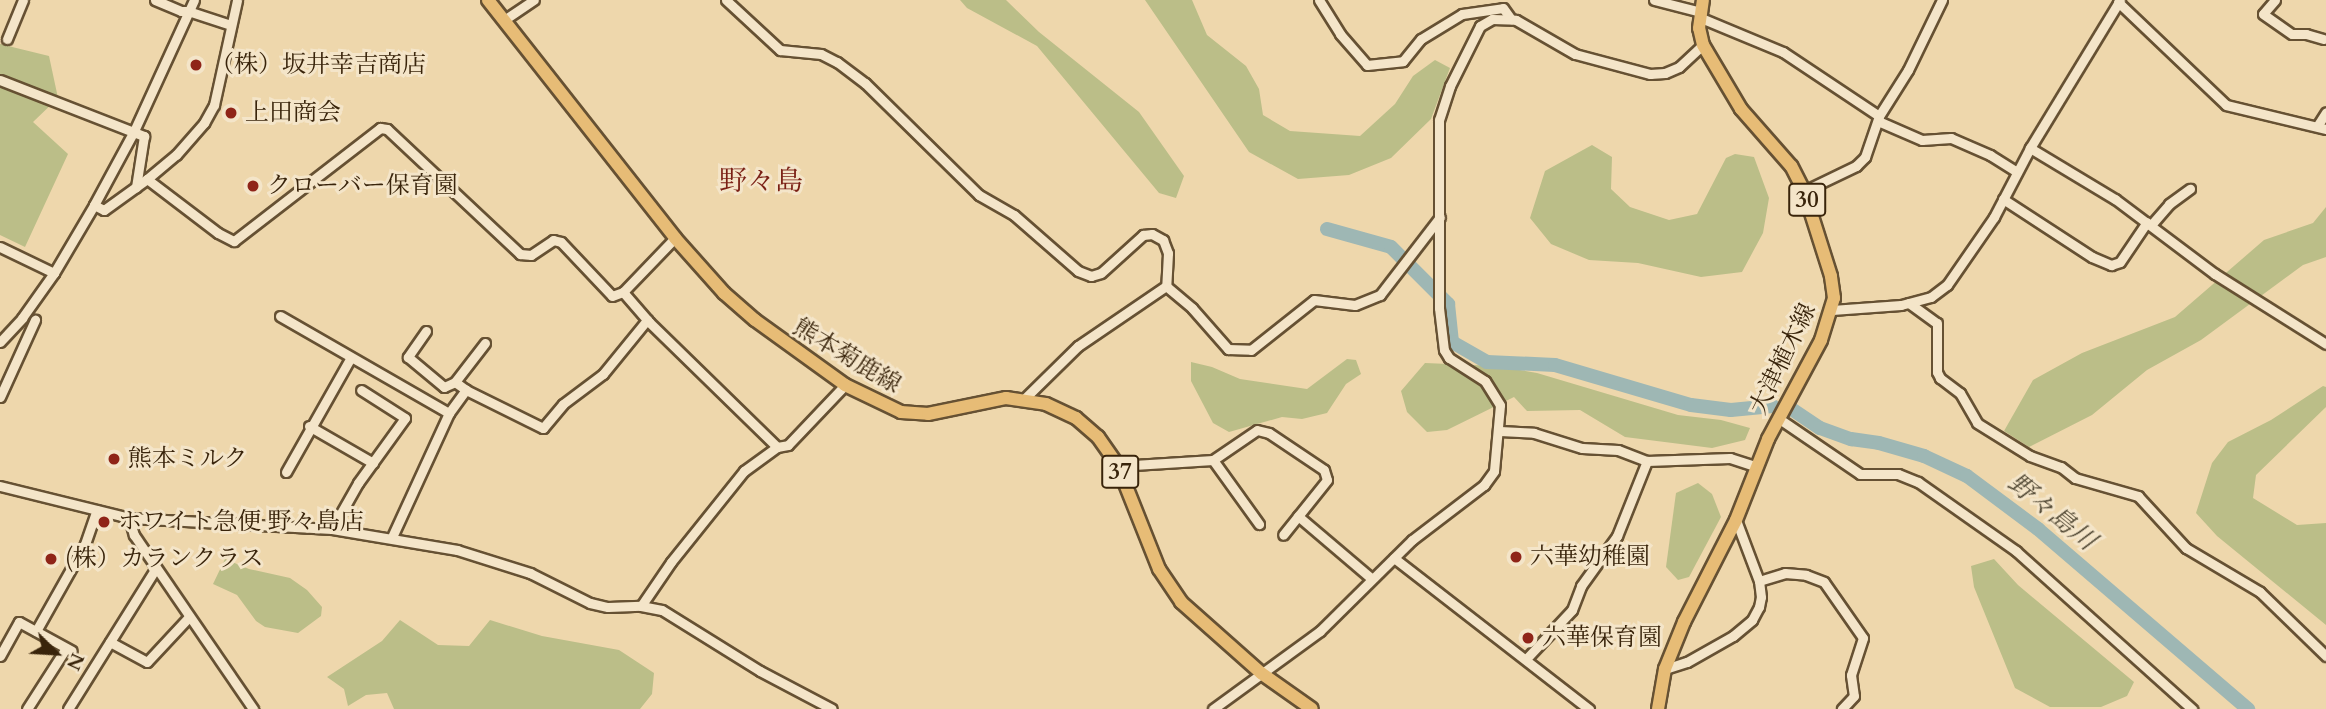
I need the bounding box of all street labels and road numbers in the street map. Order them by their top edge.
road number: 30 [1788,181,1826,220]
street label: 大津植木線 [1744,299,1822,419]
street label: 熊本菊鹿線 [788,313,906,399]
road number: 37 [1101,452,1139,492]

